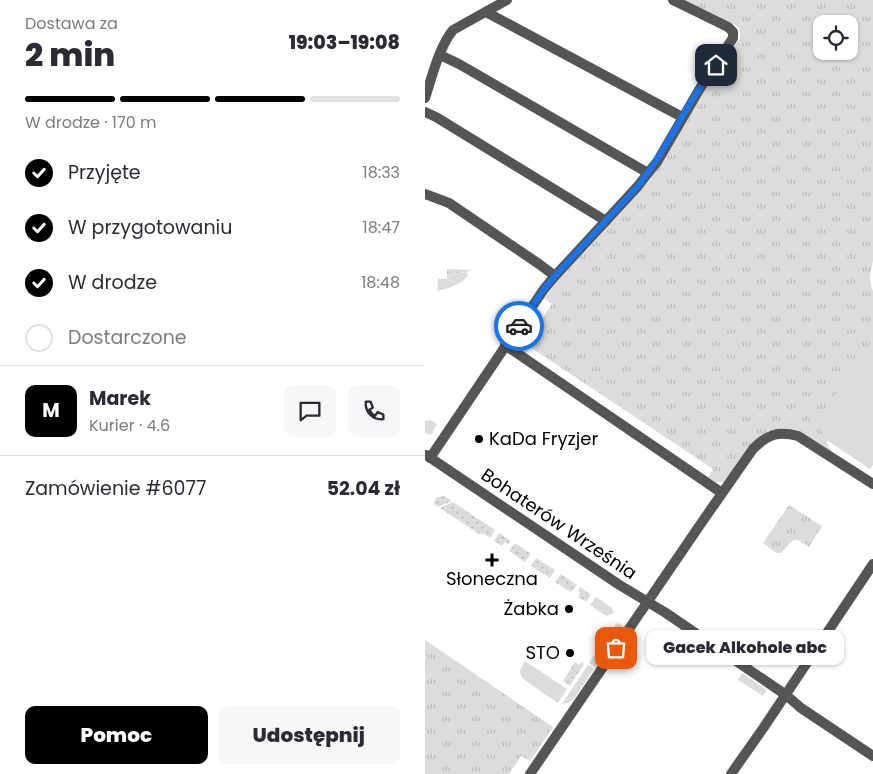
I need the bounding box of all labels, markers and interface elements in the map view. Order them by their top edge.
text: Dostawa za [25,12,118,35]
map controls [813,15,858,60]
button: locate [813,15,858,60]
text: 19:03–19:08 [289,29,400,56]
text: 2 min [25,32,115,77]
pin [695,44,737,86]
icon: home [702,51,730,79]
text: W drodze · 170 m [25,111,157,134]
icon: check [25,159,53,187]
text: Przyjęte [68,159,141,186]
text: 18:33 [363,161,400,184]
icon: check [25,214,53,242]
text: W przygotowaniu [68,214,232,241]
text: 18:47 [363,216,400,239]
icon: check [25,269,53,297]
text: W drodze [68,269,157,296]
text: 18:48 [361,271,400,294]
courier [494,301,544,351]
icon: car [505,312,533,340]
text: Dostarczone [68,324,187,351]
text: Marek [89,385,151,412]
button: chat [284,385,336,437]
button: phone [348,385,400,437]
text: M [42,397,60,424]
text: Kurier · 4.6 [89,414,170,437]
place label: KaDa Fryzjer [489,426,598,451]
marker: KaDa Fryzjer [473,433,485,445]
street label: Bohaterów Września [476,462,642,585]
text: Zamówienie #6077 [25,475,206,502]
text: 52.04 zł [327,475,400,502]
marker: Słoneczna [486,554,498,566]
place label: Słoneczna [446,566,538,591]
place label: Żabka [503,596,559,621]
marker: Żabka [563,603,575,615]
pin [595,627,637,669]
callout: Gacek Alkohole abc [646,630,843,666]
icon: bag [602,634,630,662]
text: Gacek Alkohole abc [663,636,827,659]
place label: STO [526,640,560,665]
marker: STO [564,647,576,659]
button: Pomoc [25,706,208,764]
button: Udostępnij [218,706,400,764]

